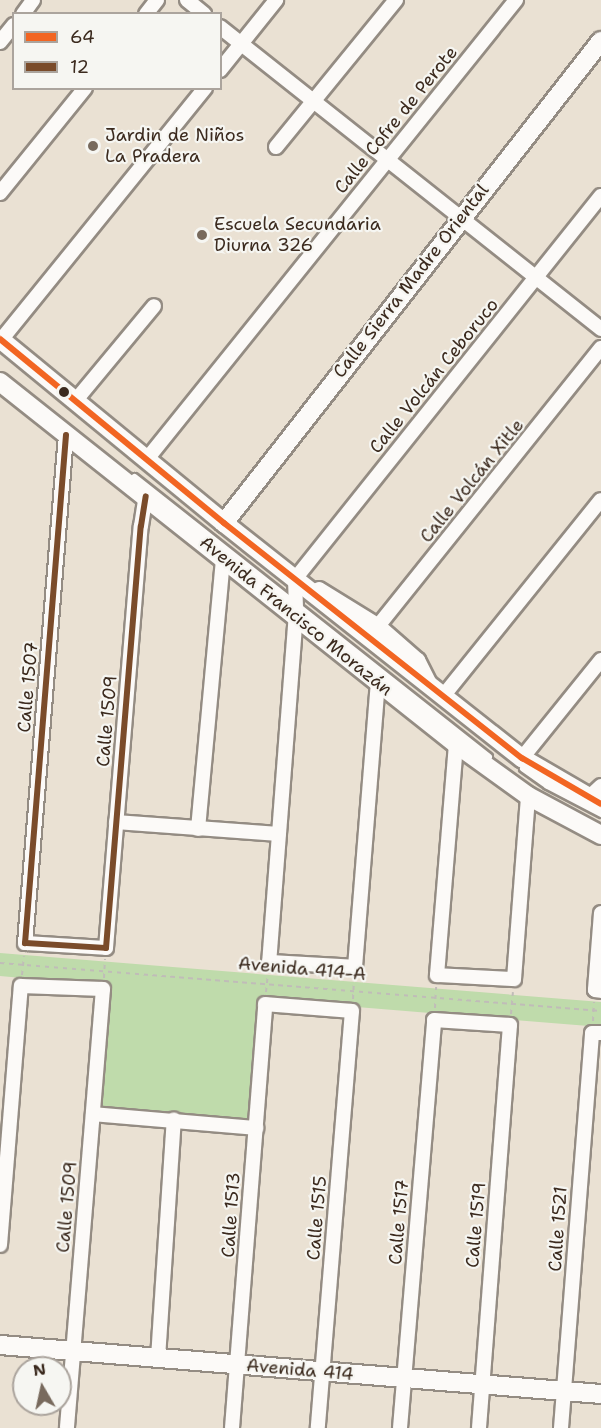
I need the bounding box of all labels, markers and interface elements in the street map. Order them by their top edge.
legend [12,12,222,90]
text: 64 [70,25,95,49]
street label: Calle Cofre de Perote [330,42,462,198]
text: 12 [70,55,89,79]
place label: Jardin de Niños La Pradera [105,125,244,168]
marker: Jardin de Niños La Pradera [86,139,100,153]
street label: Calle Sierra Madre Oriental [329,180,493,382]
place label: Escuela Secundaria Diurna 326 [214,214,381,256]
marker: Escuela Secundaria Diurna 326 [195,228,209,242]
street label: Calle Volcán Ceboruco [365,294,503,458]
unlabelled marker [58,386,70,398]
street label: Calle Volcán Xitle [416,415,528,547]
street label: Avenida Francisco Morazán [195,532,397,700]
street label: Calle 1507 [13,641,43,733]
street label: Calle 1509 [92,674,122,768]
street label: Avenida 414-A [237,953,367,985]
street label: Calle 1509 [52,1160,82,1254]
street label: Calle 1513 [217,1172,245,1258]
street label: Calle 1515 [303,1175,331,1261]
street label: Calle 1517 [385,1178,413,1266]
street label: Calle 1519 [462,1181,490,1269]
street label: Calle 1521 [544,1186,572,1272]
street label: Avenida 414 [245,1355,355,1385]
north arrow [12,1356,72,1416]
text: N [32,1358,47,1381]

